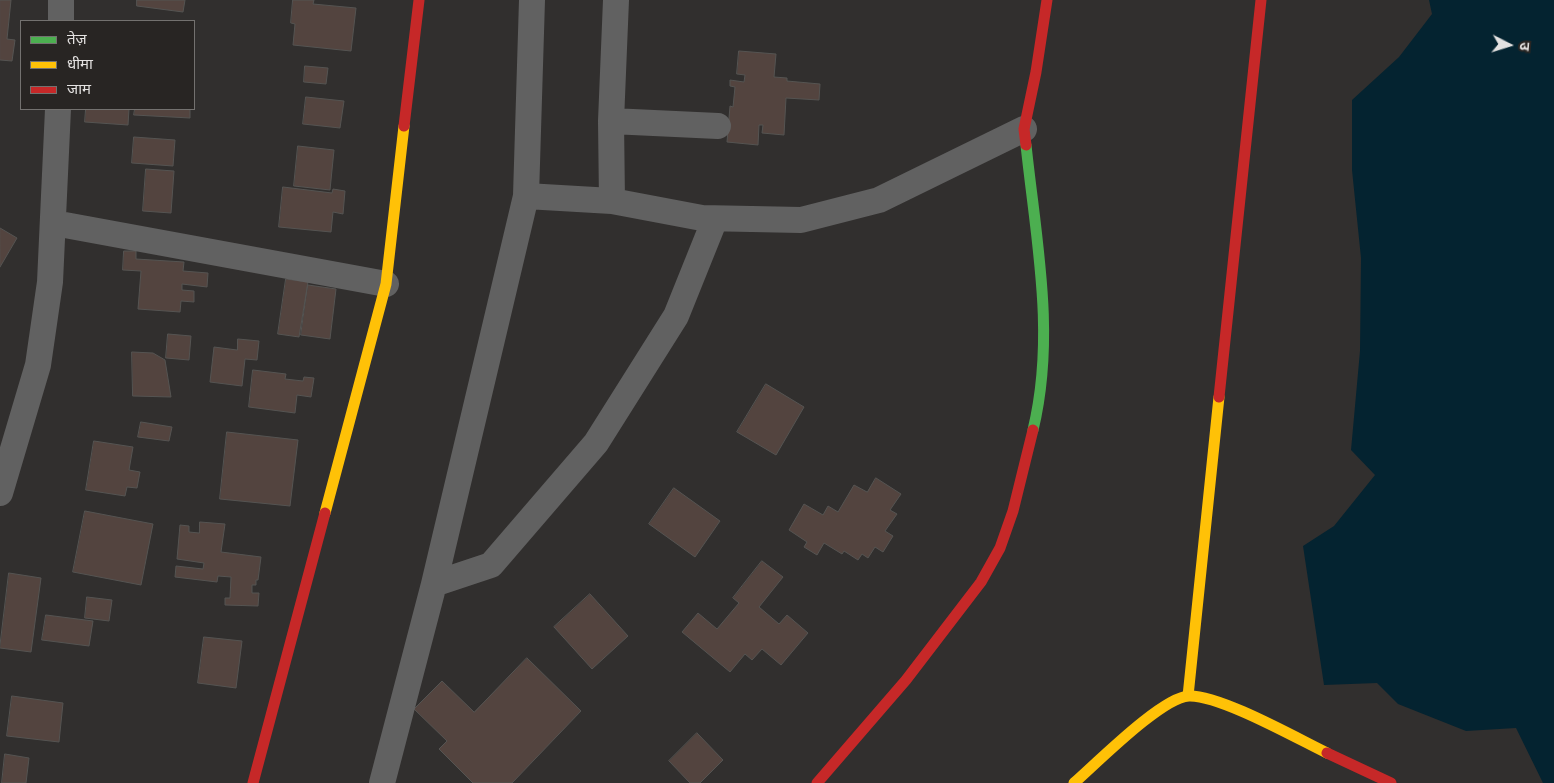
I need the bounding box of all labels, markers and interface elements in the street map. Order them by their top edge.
legend [20,20,195,110]
north arrow [1484,20,1534,70]
text: तेज़ [67,30,87,48]
text: उ [1516,42,1533,51]
text: धीमा [67,55,93,73]
text: जाम [67,80,91,98]

